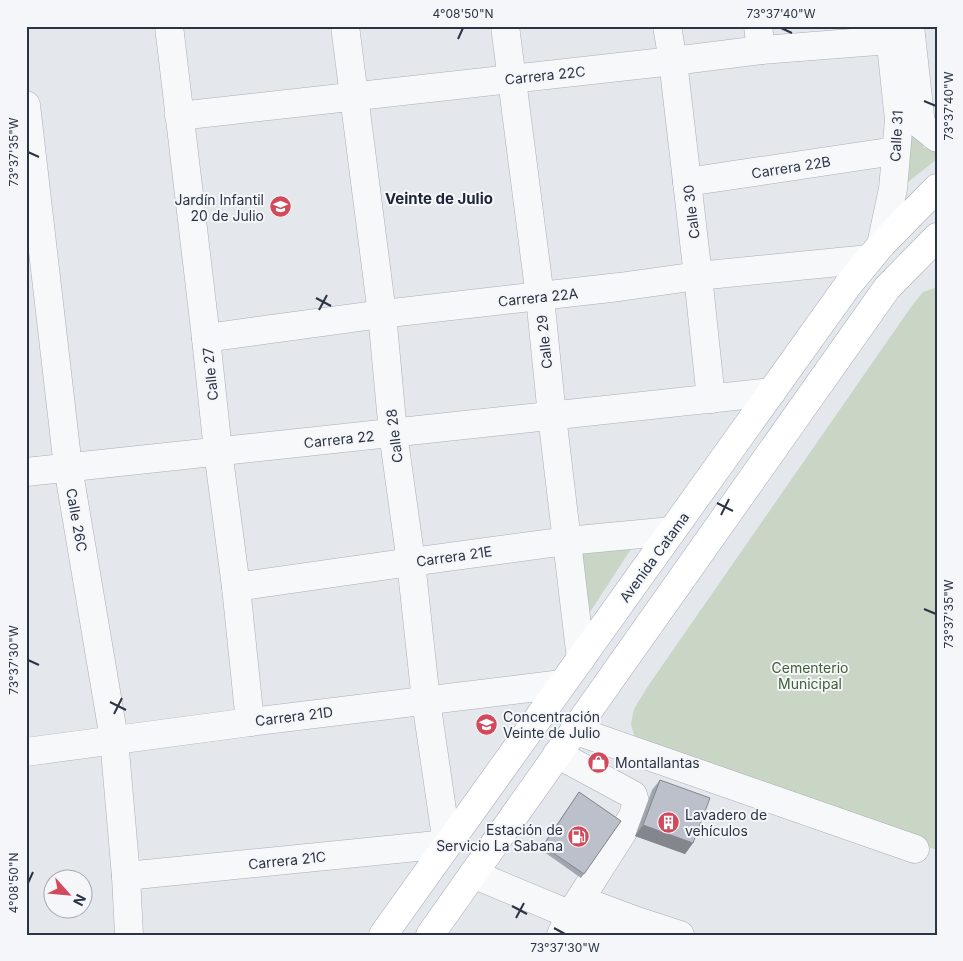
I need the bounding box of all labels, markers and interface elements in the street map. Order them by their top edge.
text: 4°08'50"N [432,6,494,21]
text: 73°37'40"W [746,6,816,21]
street label: Carrera 22C [504,62,586,88]
text: 73°37'40"W [941,71,956,141]
street label: Calle 31 [886,110,906,162]
text: 73°37'35"W [6,117,21,187]
street label: Carrera 22B [750,152,832,182]
street label: Calle 30 [679,184,703,240]
district label: Veinte de Julio [385,189,493,208]
place label: Jardín Infantil 20 de Julio [174,191,264,224]
school or university icon: Jardín Infantil 20 de Julio [268,195,292,219]
street label: Carrera 22A [497,284,579,310]
street label: Calle 29 [533,314,555,370]
street label: Calle 27 [199,346,221,401]
street label: Calle 28 [382,408,406,464]
street label: Carrera 22 [303,427,375,451]
street label: Calle 26C [63,487,91,553]
street label: Avenida Catama [616,509,692,605]
street label: Carrera 21E [415,542,493,570]
text: 73°37'35"W [941,579,956,649]
text: 73°37'30"W [6,625,21,695]
park label: Cementerio Municipal [772,659,848,692]
street label: Carrera 21D [254,703,334,729]
place label: Concentración Veinte de Julio [503,708,600,741]
school or university icon: Concentración Veinte de Julio [475,712,499,736]
shop icon: Montallantas [587,750,611,774]
place label: Montallantas [615,754,700,771]
place label: Lavadero de vehículos [685,806,767,839]
building icon: Lavadero de vehículos [657,810,681,834]
place label: Estación de Servicio La Sabana [436,821,563,854]
fuel station icon: Estación de Servicio La Sabana [567,825,591,849]
street label: Carrera 21C [247,847,327,873]
text: 4°08'50"N [6,852,21,914]
north arrow [42,868,92,918]
text: N [70,892,90,909]
text: 73°37'30"W [530,940,600,955]

